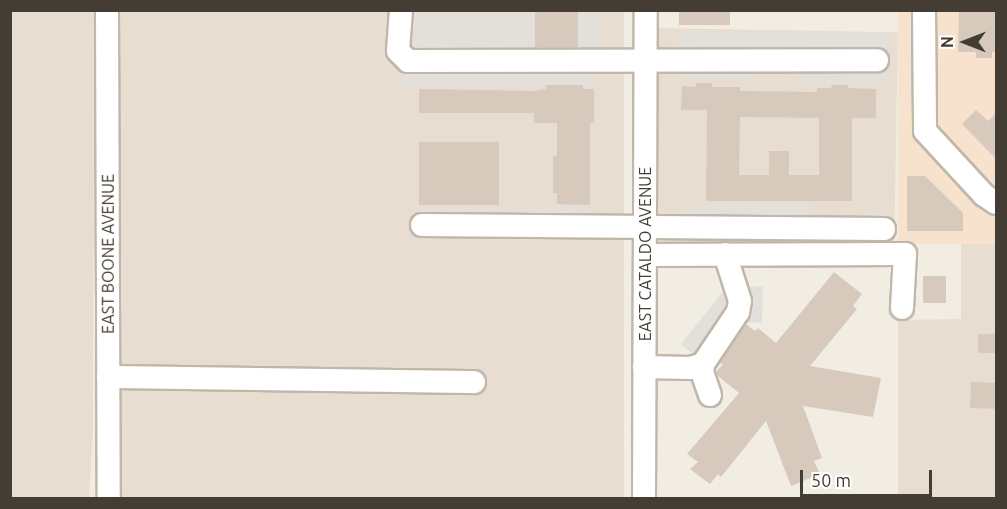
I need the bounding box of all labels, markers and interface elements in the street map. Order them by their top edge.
north arrow [935,12,995,72]
text: N [938,36,956,48]
street label: EAST CATALDO AVENUE [635,167,655,341]
street label: EAST BOONE AVENUE [98,174,118,334]
scale bar [803,458,935,496]
text: 50 m [811,470,851,490]

